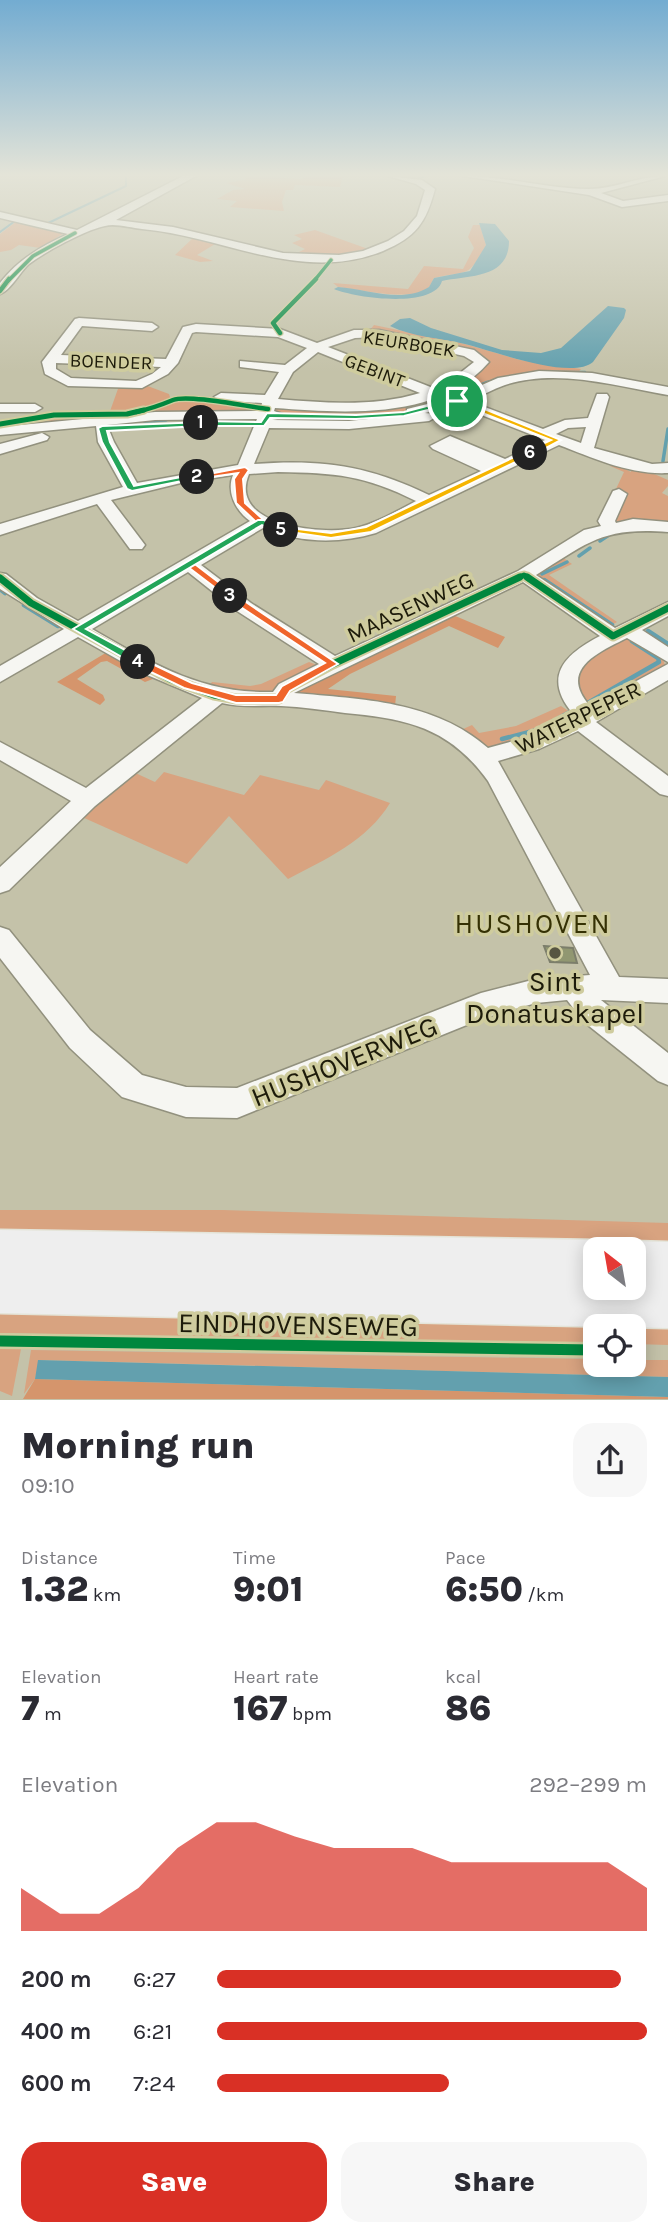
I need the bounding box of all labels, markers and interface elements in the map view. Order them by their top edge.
street label: KEURBOEK [361,326,457,362]
street label: GEBINT [341,349,408,393]
street label: BOENDER [69,350,153,374]
pin [427,371,487,431]
icon: arrive [438,382,476,420]
pin: 1 [184,406,218,440]
text: 1 [197,411,204,433]
pin: 6 [512,435,548,470]
text: 6 [524,441,535,463]
pin: 2 [180,460,214,494]
text: 2 [191,465,202,487]
pin: 5 [264,512,298,548]
text: 5 [275,518,286,540]
street label: MAASENWEG [343,566,478,649]
pin: 3 [212,578,247,614]
text: 3 [224,584,235,606]
pin: 4 [120,644,156,680]
text: 4 [132,650,143,672]
street label: WATERPEPER [511,675,645,759]
district label: HUSHOVEN [454,907,612,940]
marker: Sint Donatuskapel [547,945,563,961]
place label: Sint Donatuskapel [466,965,644,1030]
street label: HUSHOVERWEG [246,1009,442,1114]
north arrow [583,1237,646,1300]
map controls [583,1237,646,1377]
street label: EINDHOVENSEWEG [178,1306,418,1343]
button: locate [583,1314,646,1377]
text: Morning run [21,1423,255,1468]
button: share [573,1423,647,1497]
text: 09:10 [21,1472,75,1499]
text: Distance [21,1547,98,1569]
text: Time [233,1547,276,1569]
text: Pace [445,1547,486,1569]
text: 1.32 [21,1569,88,1610]
text: 9:01 [233,1569,303,1610]
text: 6:50 [445,1569,523,1610]
text: km [88,1584,121,1606]
text: /km [523,1584,564,1606]
text: Elevation [21,1666,101,1688]
text: Heart rate [233,1666,319,1688]
text: kcal [445,1666,481,1688]
text: 7 [21,1688,39,1729]
text: 167 [233,1688,287,1729]
text: 86 [445,1688,491,1729]
text: m [39,1703,62,1725]
text: bpm [287,1703,332,1725]
text: Elevation [21,1771,118,1798]
text: 292–299 m [529,1771,647,1798]
text: 200 m [21,1966,92,1993]
text: 6:27 [133,1966,176,1993]
text: 400 m [21,2018,91,2045]
text: 6:21 [133,2018,172,2045]
text: 600 m [21,2070,92,2097]
text: 7:24 [133,2070,175,2097]
button: Save [21,2142,327,2222]
button: Share [341,2142,647,2222]

